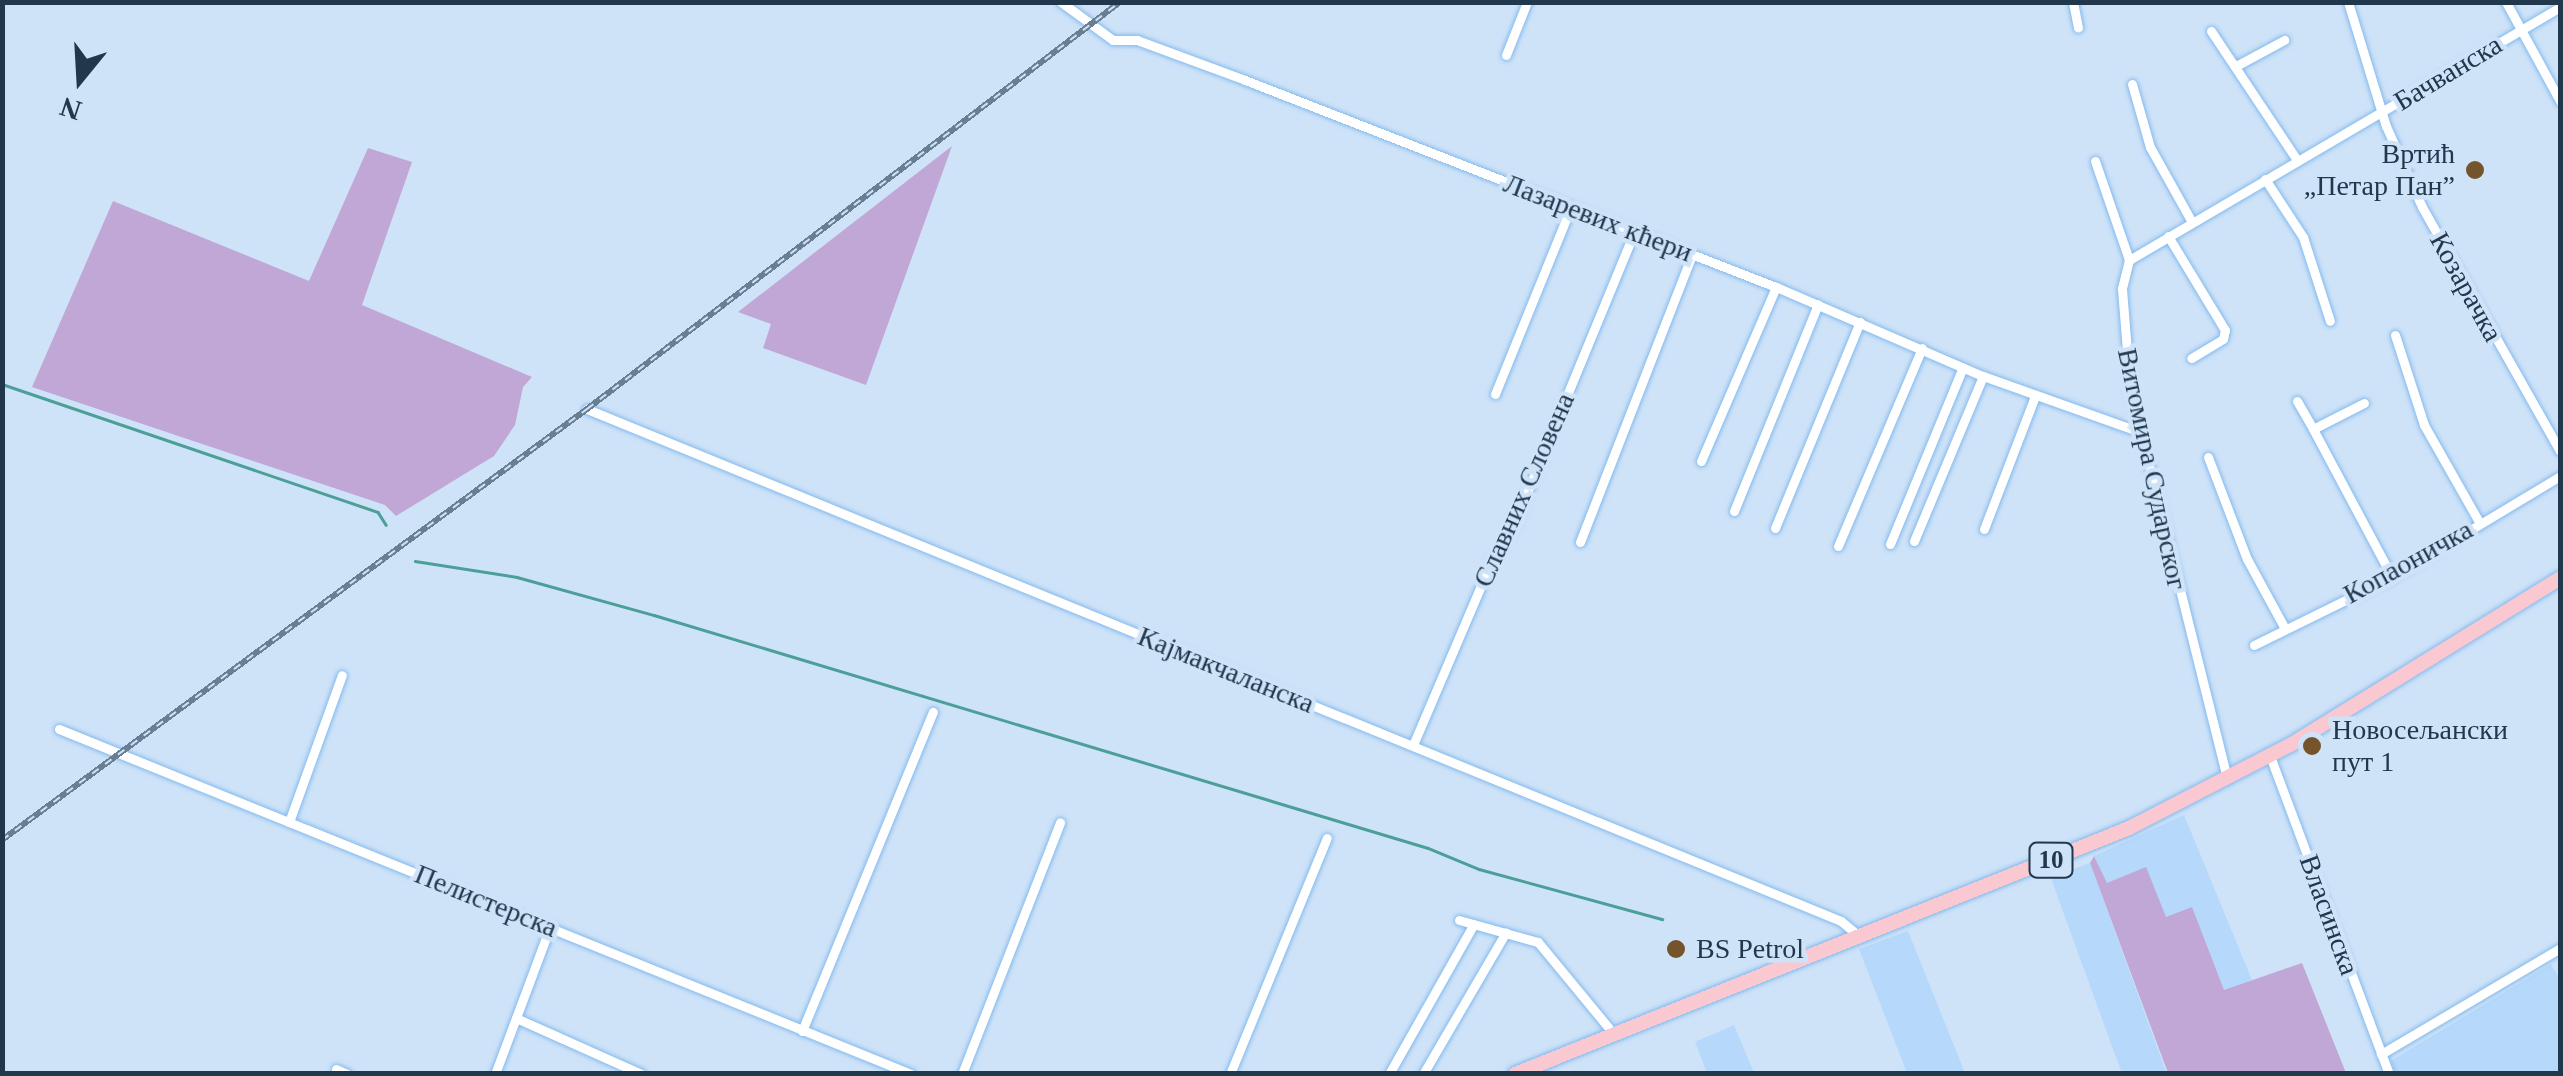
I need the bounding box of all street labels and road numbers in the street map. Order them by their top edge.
street label: Бачванска [2388,28,2508,118]
street label: Лазаревих кћери [1499,167,1697,269]
street label: Козарачка [2422,226,2510,348]
street label: Витомира Сударског [2110,345,2194,593]
street label: Славних Словена [1466,388,1582,592]
street label: Копаоничка [2338,513,2478,611]
street label: Кајмакчаланска [1133,619,1319,721]
road number: 10 [2028,840,2074,880]
street label: Власинска [2292,850,2366,980]
street label: Пелистерска [410,857,562,945]

